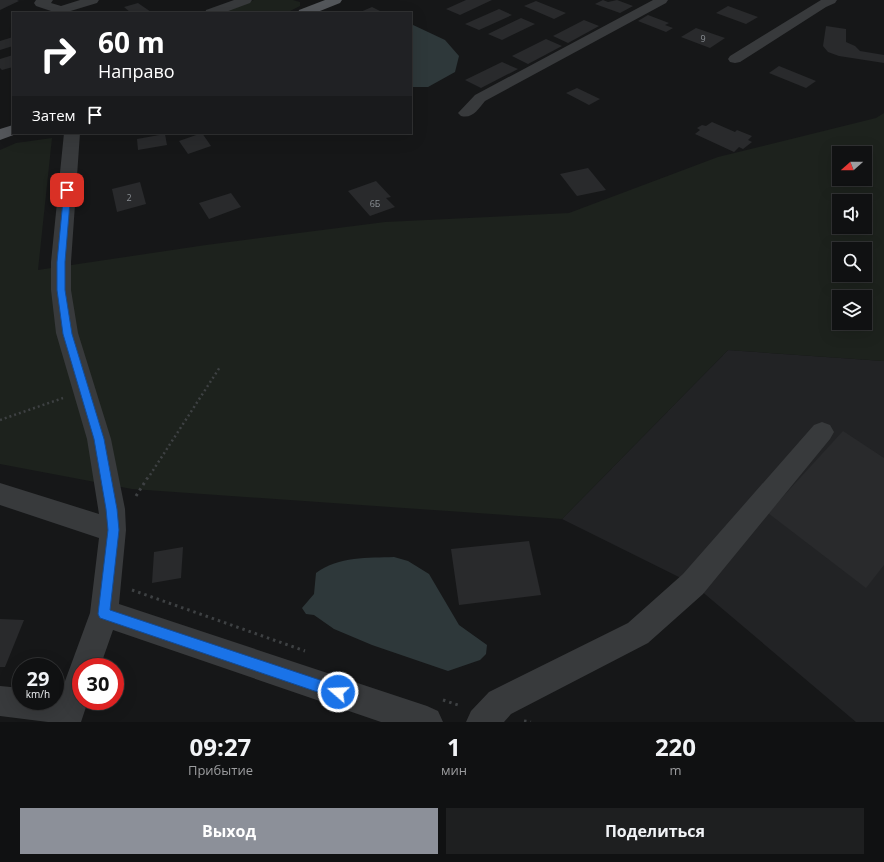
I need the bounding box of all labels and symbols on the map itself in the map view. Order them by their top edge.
house number: 9 [700,32,706,45]
north arrow [832,146,872,186]
pin [50,173,84,207]
house number: 2 [126,191,132,204]
house number: 6Б [370,197,381,210]
speed limit sign: 30 [72,658,124,710]
position arrow [317,671,359,713]

